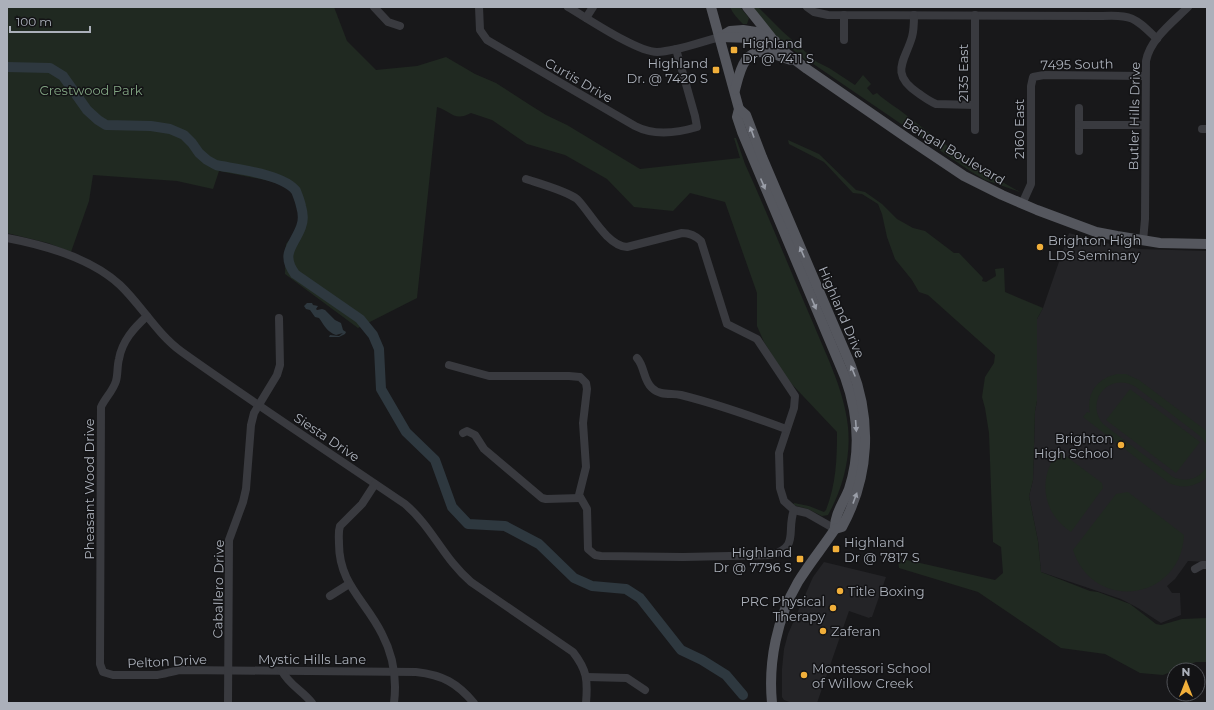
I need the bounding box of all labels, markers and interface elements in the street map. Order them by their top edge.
scale bar [10,8,90,34]
text: 100 m [16,14,52,29]
place label: Highland Dr @ 7411 S [742,35,814,66]
street label: 2135 East [955,44,971,102]
marker: Highland Dr @ 7411 S [729,45,739,55]
street label: Curtis Drive [542,54,616,106]
place label: Highland Dr. @ 7420 S [626,55,708,86]
street label: 7495 South [1040,55,1114,73]
street label: Butler Hills Drive [1125,61,1143,170]
marker: Highland Dr. @ 7420 S [711,65,721,75]
park label: Crestwood Park [39,82,143,98]
street label: 2160 East [1011,99,1027,159]
street label: Bengal Boulevard [900,114,1008,188]
one-way arrow [748,126,754,138]
one-way arrow [761,179,767,191]
place label: Brighton High LDS Seminary [1048,232,1141,263]
marker: Brighton High LDS Seminary [1035,242,1045,252]
one-way arrow [799,246,805,257]
street label: Highland Drive [815,264,869,360]
one-way arrow [811,299,817,310]
one-way arrow [849,365,855,377]
street label: Siesta Drive [291,409,363,465]
street label: Pheasant Wood Drive [81,418,97,560]
one-way arrow [852,420,859,432]
place label: Brighton High School [1034,430,1113,461]
marker: Brighton High School [1116,440,1126,450]
one-way arrow [852,492,858,504]
place label: Highland Dr @ 7817 S [844,534,920,565]
street label: Caballero Drive [209,539,227,638]
place label: Highland Dr @ 7796 S [713,544,792,575]
marker: Highland Dr @ 7817 S [831,544,841,554]
marker: Highland Dr @ 7796 S [795,554,805,564]
place label: Title Boxing [848,583,925,599]
marker: Title Boxing [835,586,845,596]
place label: PRC Physical Therapy [741,593,826,624]
marker: PRC Physical Therapy [828,603,838,613]
place label: Zaferan [831,623,880,639]
marker: Zaferan [818,626,828,636]
street label: Pelton Drive [127,651,207,671]
street label: Mystic Hills Lane [258,651,366,667]
place label: Montessori School of Willow Creek [812,660,931,691]
north arrow [1166,662,1206,702]
text: N [1182,665,1190,679]
marker: Montessori School of Willow Creek [799,670,809,680]

